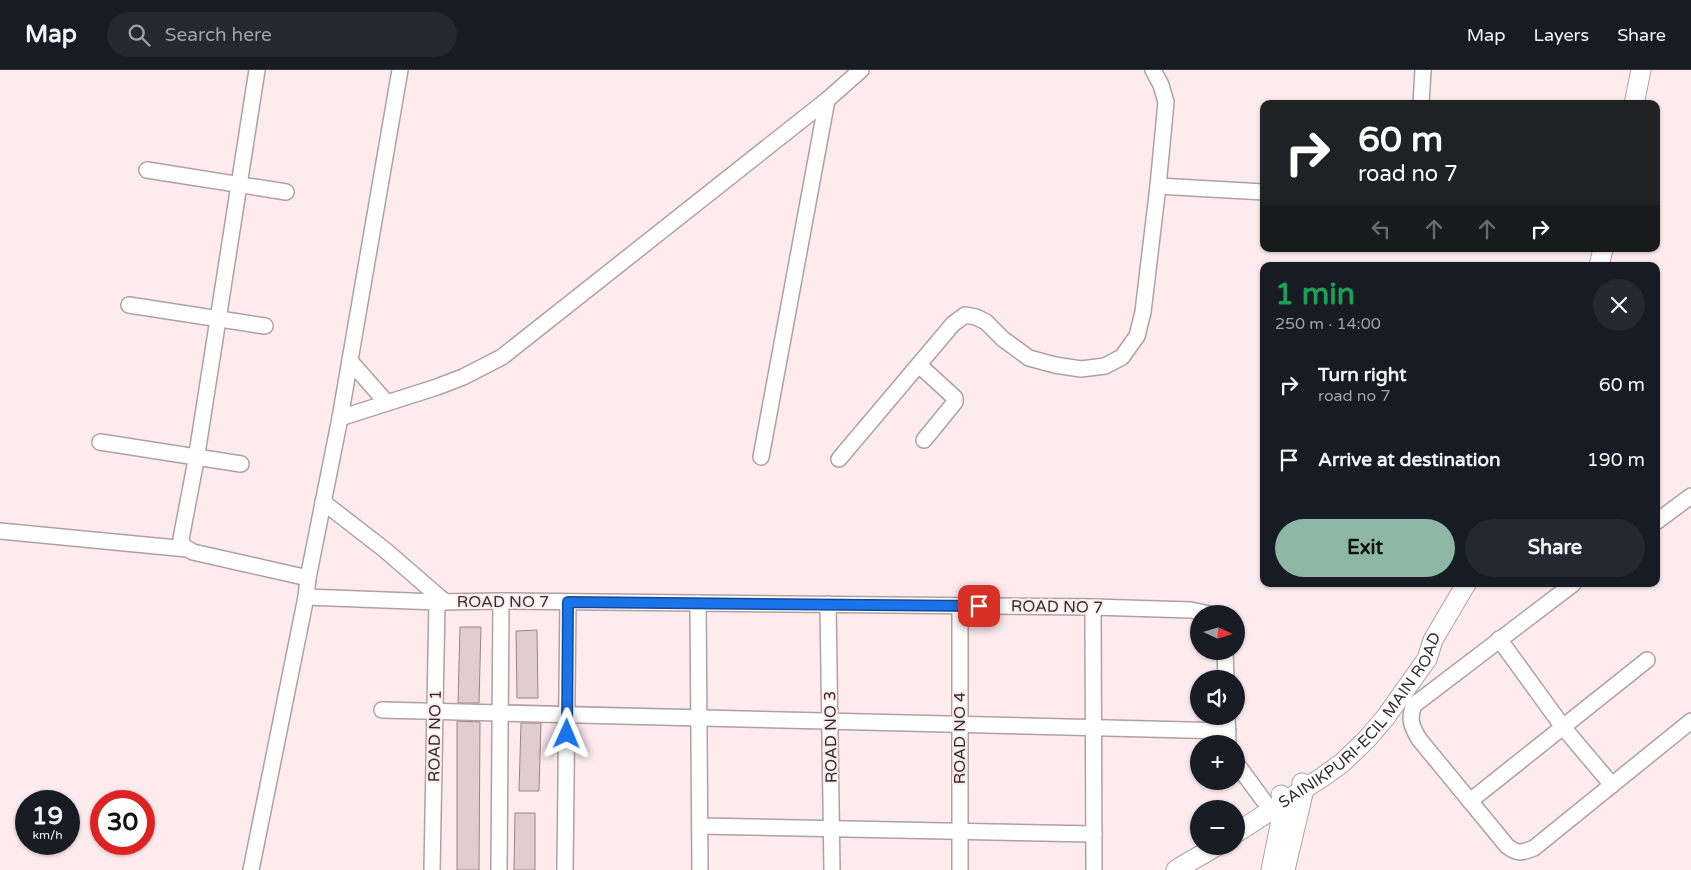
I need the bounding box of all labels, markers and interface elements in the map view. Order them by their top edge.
search box [107,12,457,57]
text: Map [25,20,77,49]
icon: search [125,21,153,49]
text: Search here [165,24,272,46]
text: Map [1467,24,1506,46]
text: Layers [1534,24,1589,46]
text: Share [1617,24,1666,46]
text: 60 m [1358,119,1443,161]
icon: right [1275,120,1340,185]
text: road no 7 [1358,161,1458,187]
icon: left [1367,215,1395,243]
icon: ahead [1420,215,1448,243]
icon: ahead [1473,215,1501,243]
icon: right [1526,215,1554,243]
text: 1 min [1275,276,1355,313]
button: close [1593,279,1645,331]
text: 250 m · 14:00 [1275,314,1381,334]
text: Turn right [1318,364,1406,386]
icon: right [1275,371,1303,399]
text: 60 m [1599,374,1645,396]
text: road no 7 [1318,386,1391,406]
icon: arrive [1275,446,1303,474]
text: Arrive at destination [1318,449,1501,471]
text: 190 m [1587,449,1645,471]
button: Exit [1275,519,1455,577]
button: Share [1465,519,1645,577]
pin [958,585,1000,627]
street label: ROAD NO 7 [457,592,549,612]
icon: arrive [965,592,993,620]
street label: ROAD NO 7 [1011,596,1103,618]
north arrow [1190,605,1245,660]
map controls [1190,605,1245,855]
street label: SAINIKPURI-ECIL MAIN ROAD [1275,629,1445,813]
button: sound [1190,670,1245,725]
street label: ROAD NO 1 [424,690,446,782]
street label: ROAD NO 3 [820,691,842,783]
street label: ROAD NO 4 [950,692,970,784]
position arrow [540,707,592,759]
button: + [1190,735,1245,790]
speed limit sign: 30 [90,790,155,855]
button: − [1190,800,1245,855]
text: 19 [32,801,63,831]
text: km/h [32,828,63,842]

